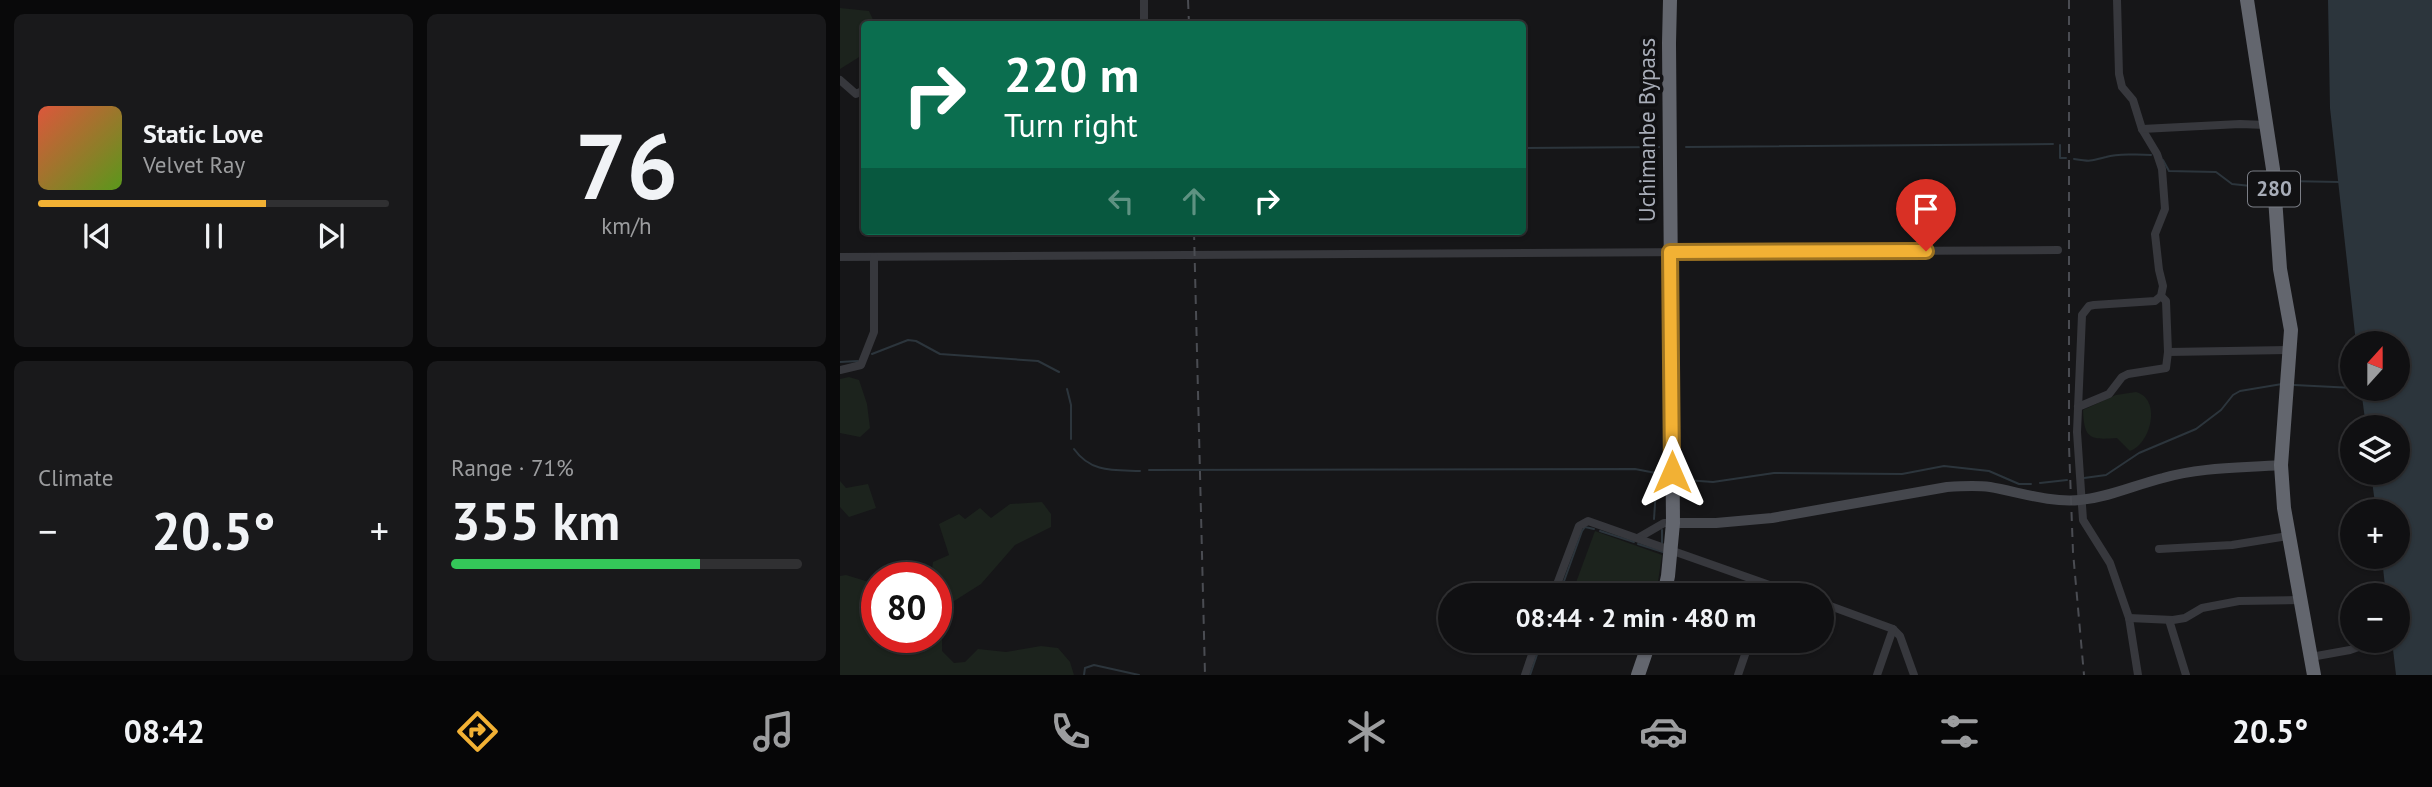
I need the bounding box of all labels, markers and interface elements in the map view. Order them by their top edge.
street label: Uchimanbe Bypass [1632,38,1661,222]
text: 220 m [1004,42,1139,106]
icon: right [889,49,980,140]
text: Turn right [1004,104,1138,146]
text: 76 [575,106,678,224]
text: Static Love [143,117,264,150]
text: Velvet Ray [143,150,245,179]
road number: 280 [2248,172,2300,206]
pin [1896,179,1956,251]
icon: left [1102,182,1140,220]
icon: ahead [1175,182,1213,220]
icon: right [1248,182,1286,220]
icon: arrive [1907,190,1945,228]
text: km/h [601,211,652,240]
icon: previous [78,217,116,255]
icon: pause [195,217,233,255]
icon: next [312,217,350,255]
north arrow [2340,331,2410,401]
map controls [2340,331,2410,653]
button: layers [2340,415,2410,485]
position arrow [1635,435,1709,509]
text: Range · 71% [451,453,574,482]
text: Climate [38,463,113,492]
text: 355 km [451,487,620,554]
text: 20.5° [152,497,275,564]
button: + [2340,499,2410,569]
text: − [38,506,57,555]
text: + [370,506,389,555]
speed limit sign: 80 [861,562,952,653]
button: − [2340,583,2410,653]
text: 08:44 · 2 min · 480 m [1516,601,1756,634]
icon: directions [453,707,502,756]
icon: music [749,707,798,756]
icon: phone [1046,707,1095,756]
icon: climate [1342,707,1391,756]
icon: car [1639,707,1688,756]
icon: filters [1935,707,1984,756]
text: 08:42 [124,710,205,752]
text: 20.5° [2232,710,2308,752]

